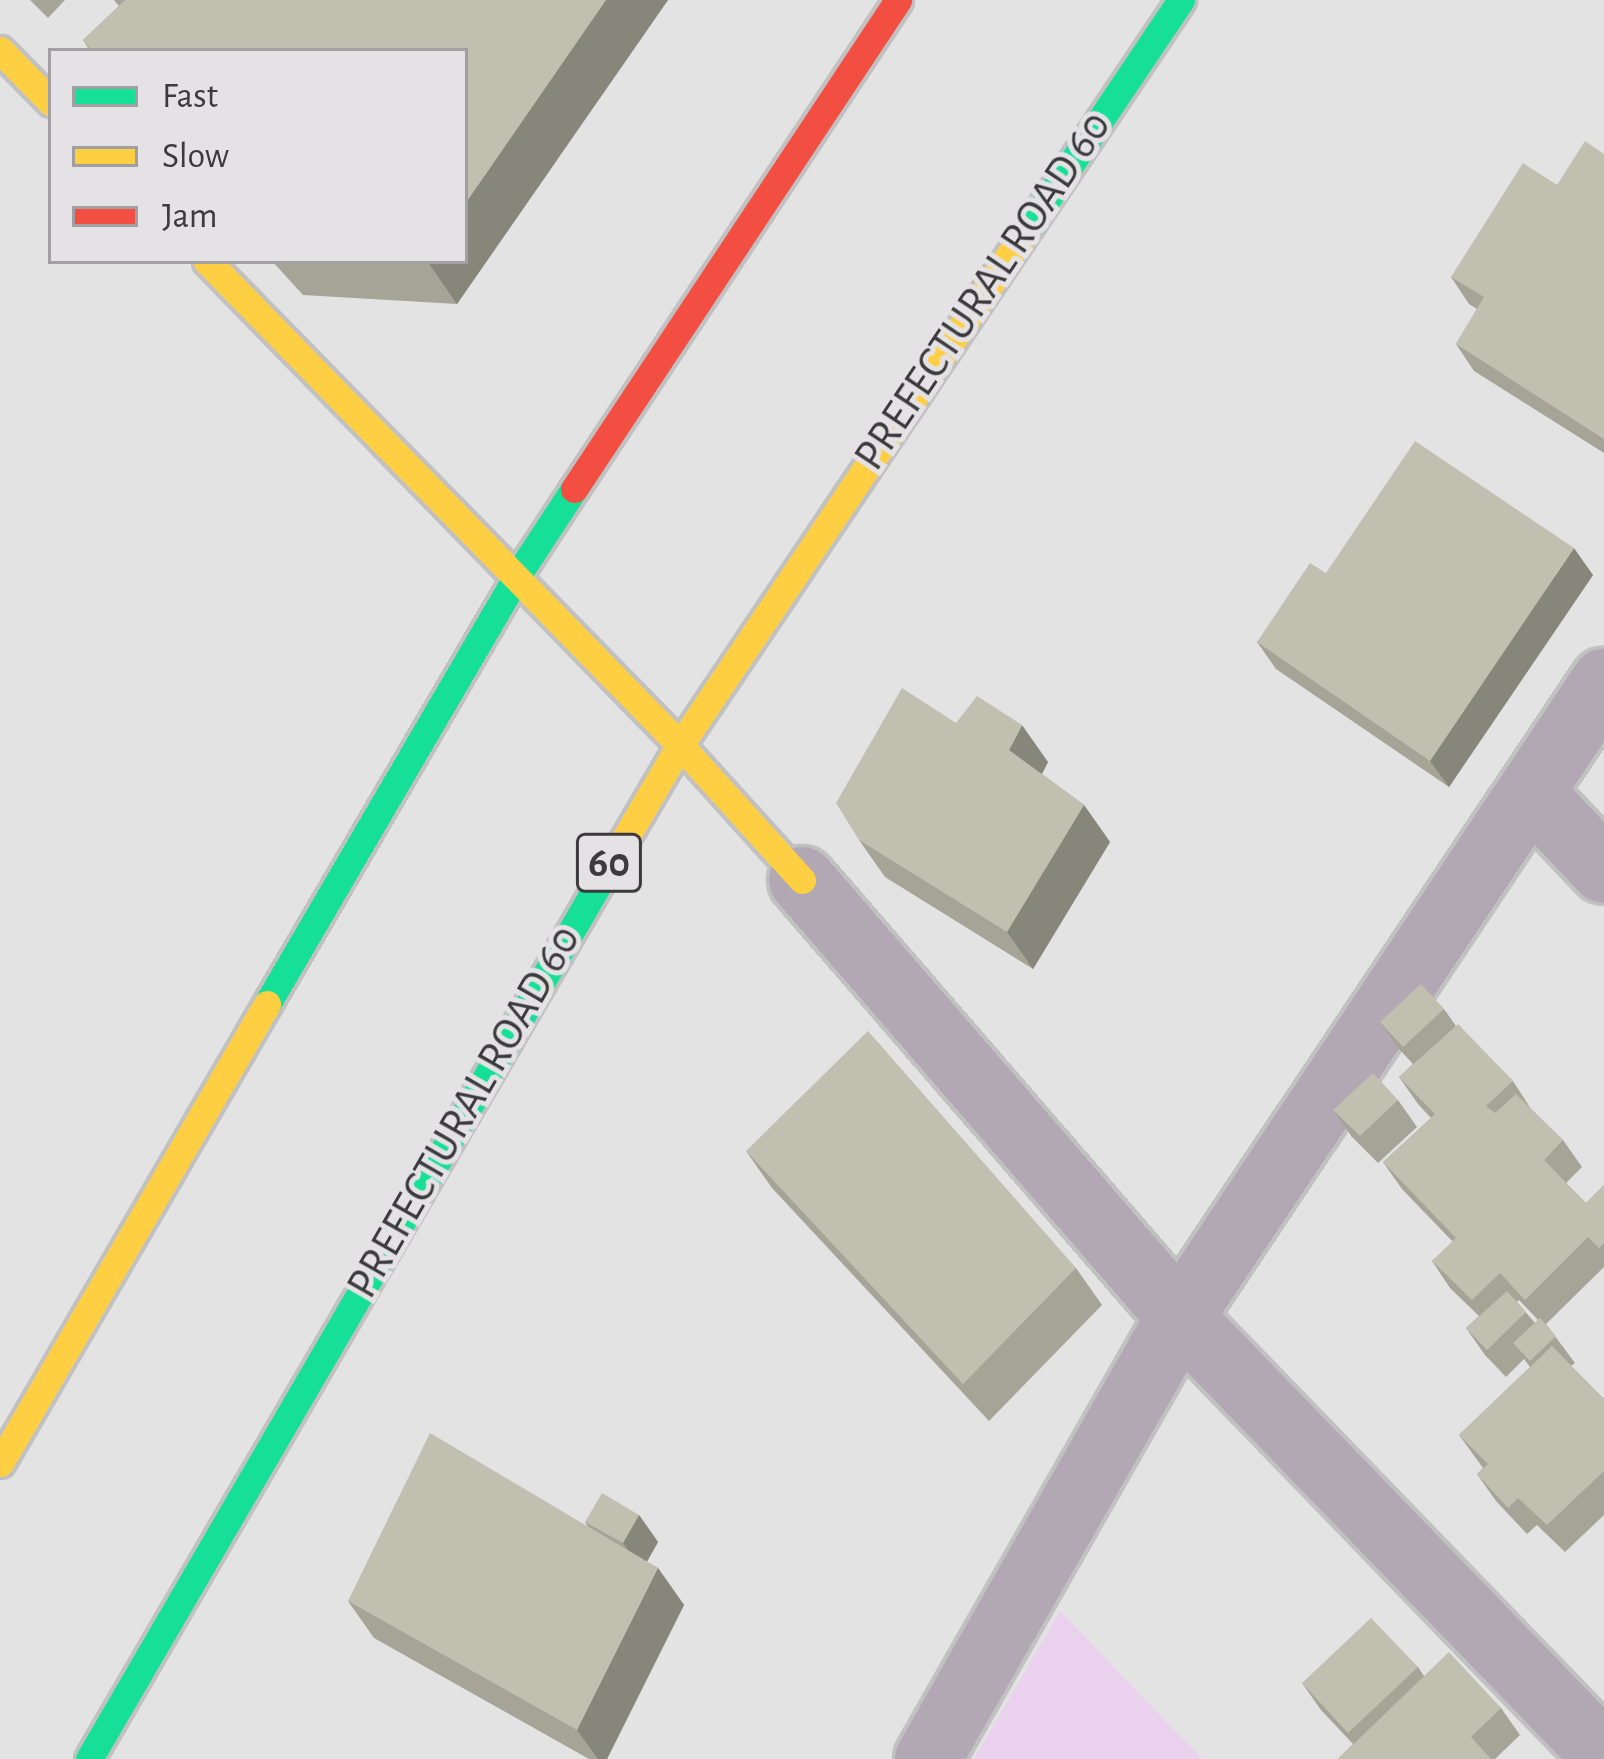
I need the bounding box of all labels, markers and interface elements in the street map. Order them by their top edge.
legend [48,48,468,264]
text: Fast [162,78,218,114]
street label: PREFECTURAL ROAD 60 [843,101,1123,481]
text: Slow [162,138,229,174]
text: Jam [162,198,218,234]
road number: 60 [573,827,645,899]
street label: PREFECTURAL ROAD 60 [335,916,593,1308]

